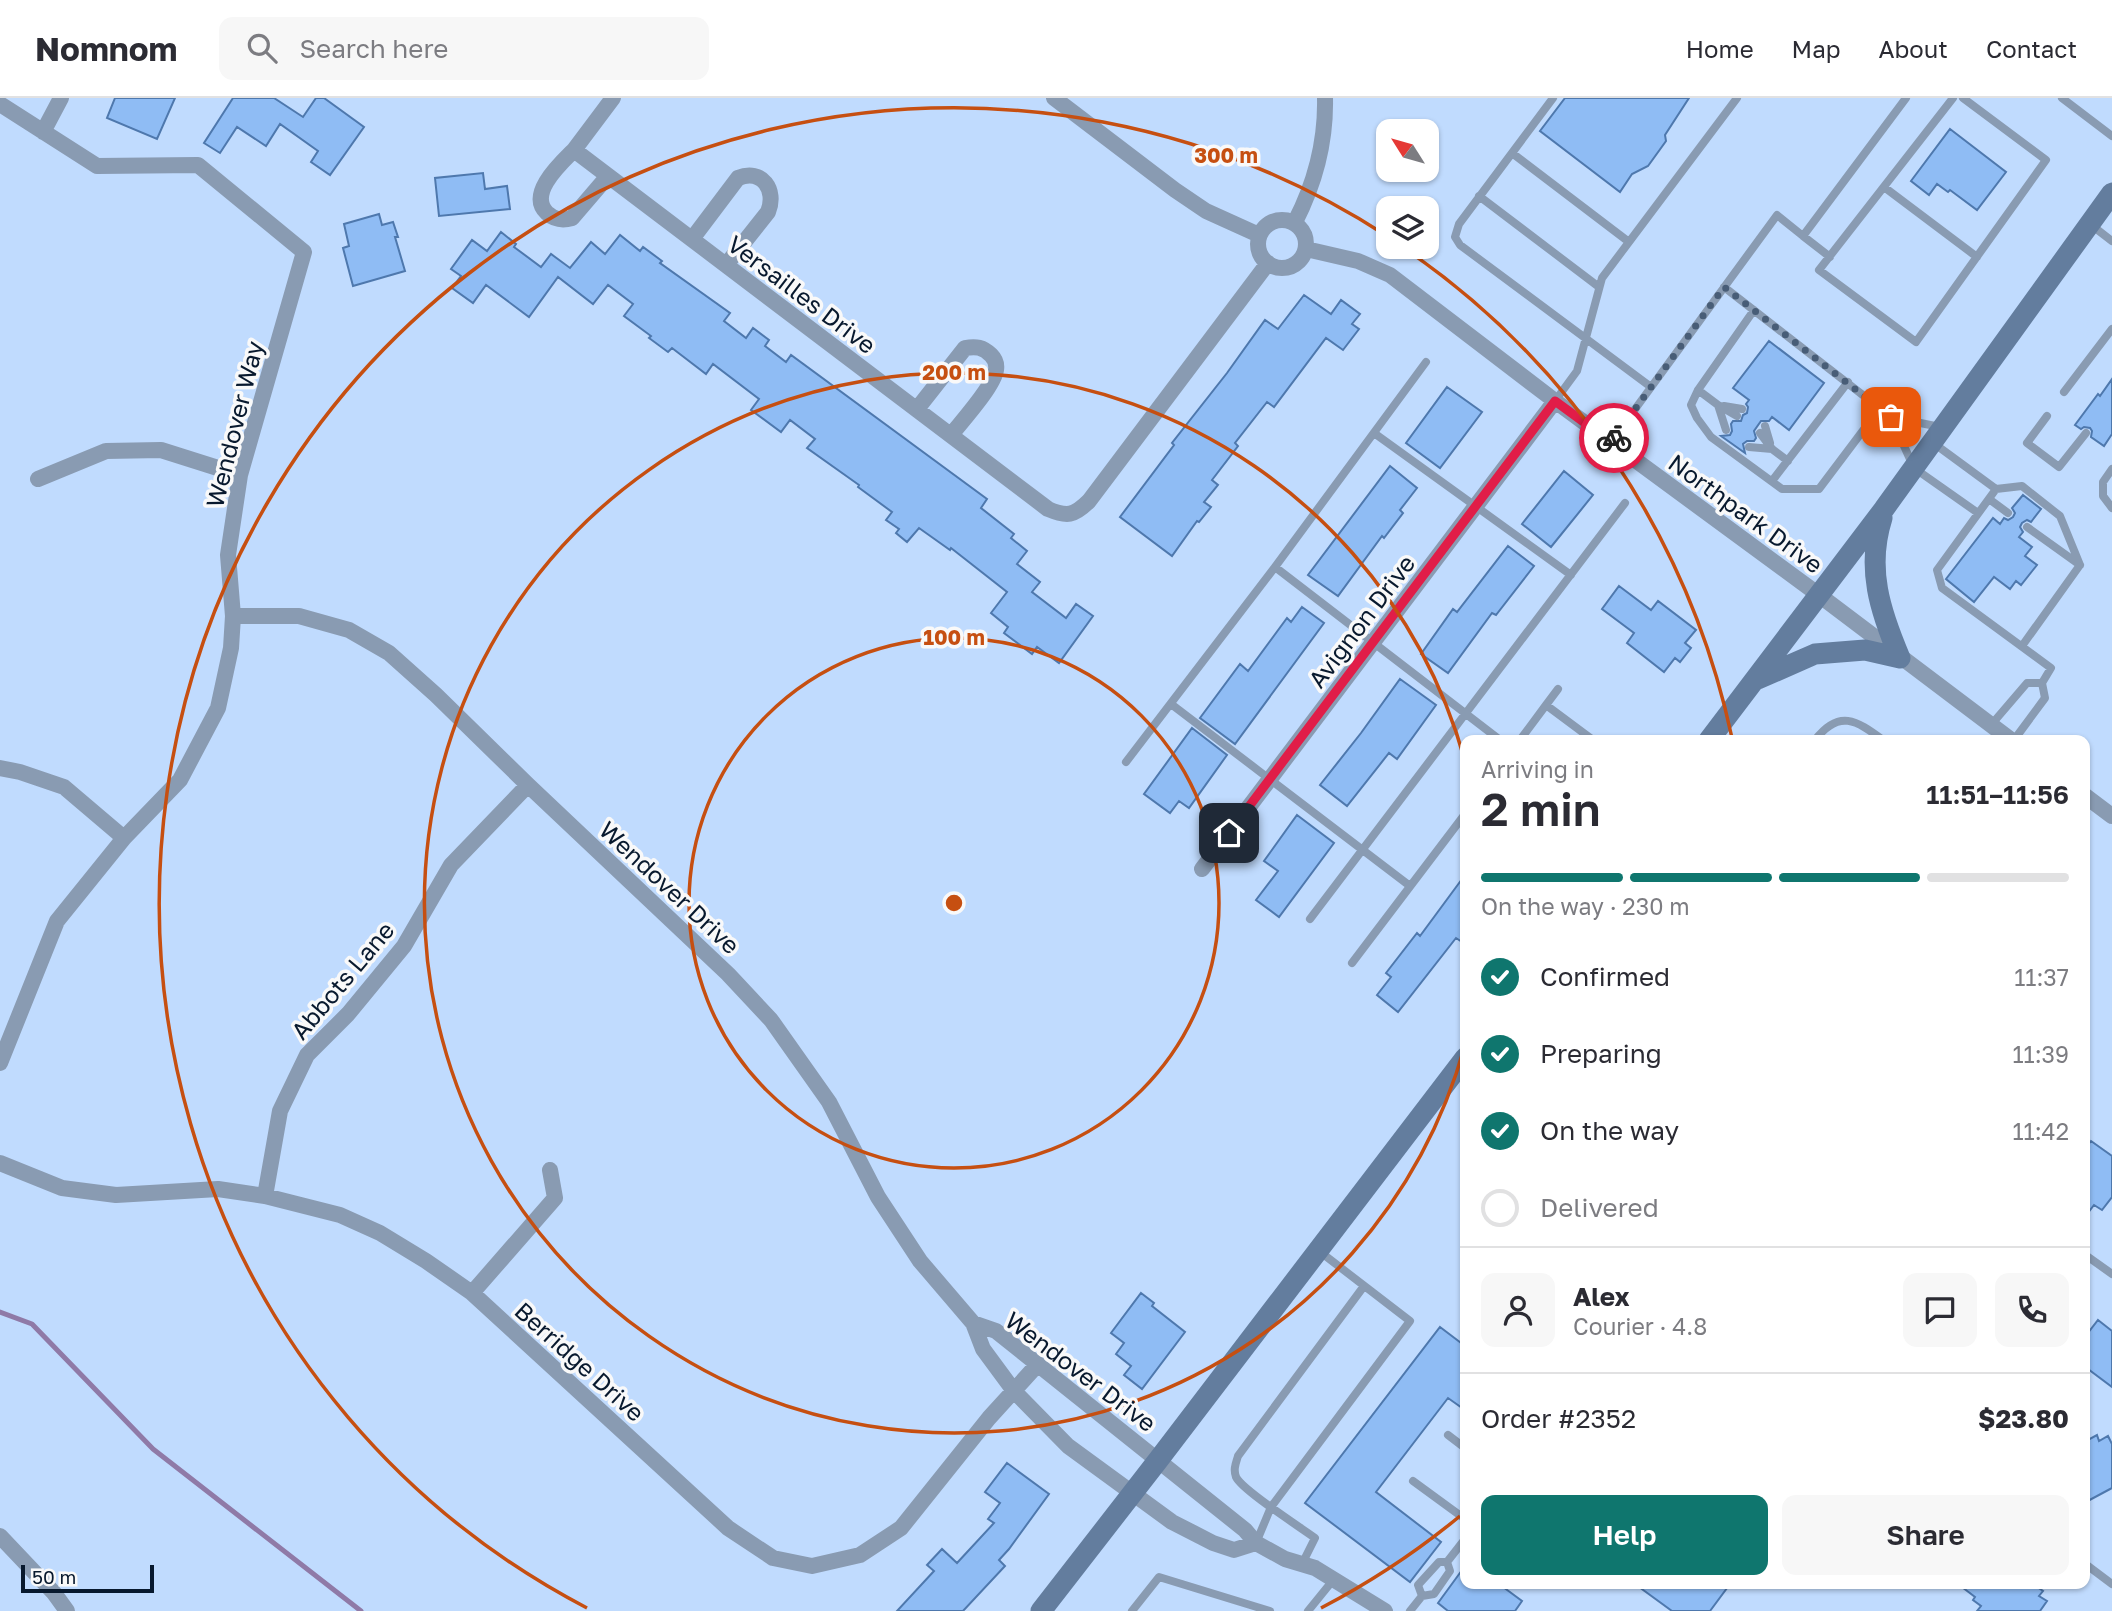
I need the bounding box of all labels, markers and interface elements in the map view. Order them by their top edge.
search box [219,17,709,80]
text: Nomnom [35,29,177,68]
icon: search [243,29,281,67]
text: Search here [299,33,448,64]
text: Home [1686,34,1754,63]
text: Map [1792,34,1841,63]
text: About [1879,34,1948,63]
text: Contact [1986,34,2077,63]
north arrow [1376,119,1438,182]
map controls [1376,119,1439,259]
text: 300 m [1194,142,1258,168]
button: layers [1376,196,1439,259]
street label: Versailles Drive [722,229,882,359]
street label: Wendover Way [199,338,269,510]
text: 200 m [922,359,986,385]
pin [1861,387,1921,447]
icon: bag [1872,398,1910,436]
courier [1579,403,1649,473]
icon: bike [1595,419,1633,457]
street label: Northpark Drive [1663,447,1829,579]
street label: Avignon Drive [1302,549,1420,693]
text: 100 m [923,624,985,650]
text: Arriving in [1481,755,1594,783]
text: 11:51–11:56 [1926,779,2069,810]
text: 2 min [1481,781,1601,836]
pin [1199,803,1259,863]
icon: home [1210,814,1248,852]
street label: Wendover Drive [594,815,746,959]
centre of rings [942,891,966,915]
text: On the way · 230 m [1481,892,1690,920]
street label: Abbots Lane [284,915,400,1045]
icon: check [1481,958,1519,996]
text: Confirmed [1540,961,1670,992]
text: 11:37 [2014,963,2069,991]
icon: check [1481,1035,1519,1073]
text: Preparing [1540,1038,1662,1069]
text: 11:39 [2012,1040,2069,1068]
icon: check [1481,1112,1519,1150]
text: On the way [1540,1115,1679,1146]
text: 11:42 [2012,1117,2069,1145]
text: Delivered [1540,1192,1659,1223]
button: person [1481,1273,1555,1347]
button: chat [1903,1273,1977,1347]
button: phone [1995,1273,2069,1347]
text: Alex [1573,1281,1630,1312]
street label: Berridge Drive [509,1295,651,1427]
street label: Wendover Drive [1000,1305,1162,1437]
text: Courier · 4.8 [1573,1312,1707,1340]
text: Order #2352 [1481,1403,1636,1434]
text: $23.80 [1978,1403,2069,1434]
button: Help [1481,1495,1768,1575]
button: Share [1782,1495,2069,1575]
scale bar [21,1562,154,1594]
text: 50 m [32,1565,76,1588]

